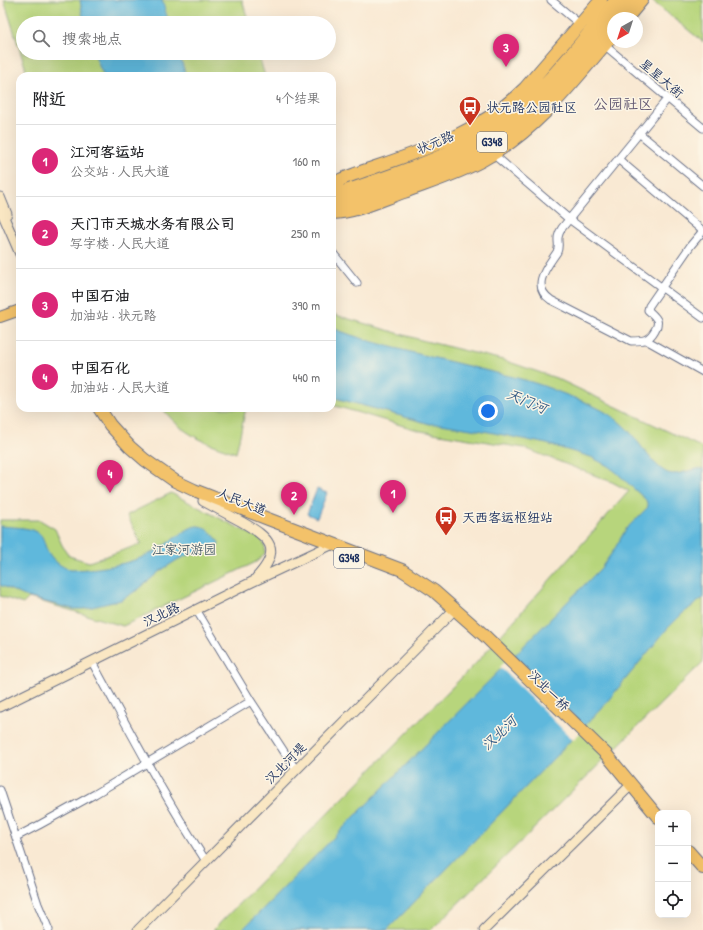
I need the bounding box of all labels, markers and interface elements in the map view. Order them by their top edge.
north arrow [607,12,643,48]
search box [16,16,336,60]
icon: search [30,27,52,49]
text: 搜索地点 [62,28,122,49]
pin: 3 [493,34,519,67]
street label: 星星大街 [636,54,688,102]
text: 附近 [32,87,66,110]
text: 4个结果 [276,89,320,107]
district label: 公园社区 [593,93,653,114]
bus stop icon: 状元路公园社区 [457,94,483,127]
place label: 状元路公园社区 [486,98,577,116]
street label: 状元路 [414,126,456,158]
road number: G348 [477,132,507,152]
text: 江河客运站 [70,141,145,162]
text: 1 [43,152,47,170]
text: 160 m [292,152,320,170]
text: 公交站 · 人民大道 [70,162,170,180]
text: 天门市天城水务有限公司 [70,213,235,234]
text: 2 [42,224,48,242]
text: 250 m [291,224,320,242]
text: 写字楼 · 人民大道 [70,234,170,252]
text: 中国石油 [70,285,130,306]
text: 3 [42,296,48,314]
text: 390 m [292,296,320,314]
text: 加油站 · 状元路 [70,306,157,324]
text: 中国石化 [70,357,130,378]
text: 4 [43,368,47,386]
text: 440 m [293,368,320,386]
text: 加油站 · 人民大道 [70,378,170,396]
water label: 天门河 [504,384,552,418]
your location [478,401,498,421]
pin: 4 [97,460,123,493]
pin: 1 [380,480,406,513]
pin: 2 [281,482,307,515]
street label: 人民大道 [215,483,269,519]
bus stop icon: 天西客运枢纽站 [433,504,459,537]
place label: 天西客运枢纽站 [462,508,553,526]
park label: 江家河游园 [151,540,217,558]
road number: G348 [334,548,364,568]
street label: 汉北路 [140,597,182,631]
street label: 汉北一桥 [524,665,574,715]
water label: 汉北河 [477,710,522,754]
street label: 汉北河堤 [260,738,310,788]
map controls [655,810,691,918]
button: + [655,810,691,846]
button: − [655,846,691,882]
button: locate [655,882,691,918]

